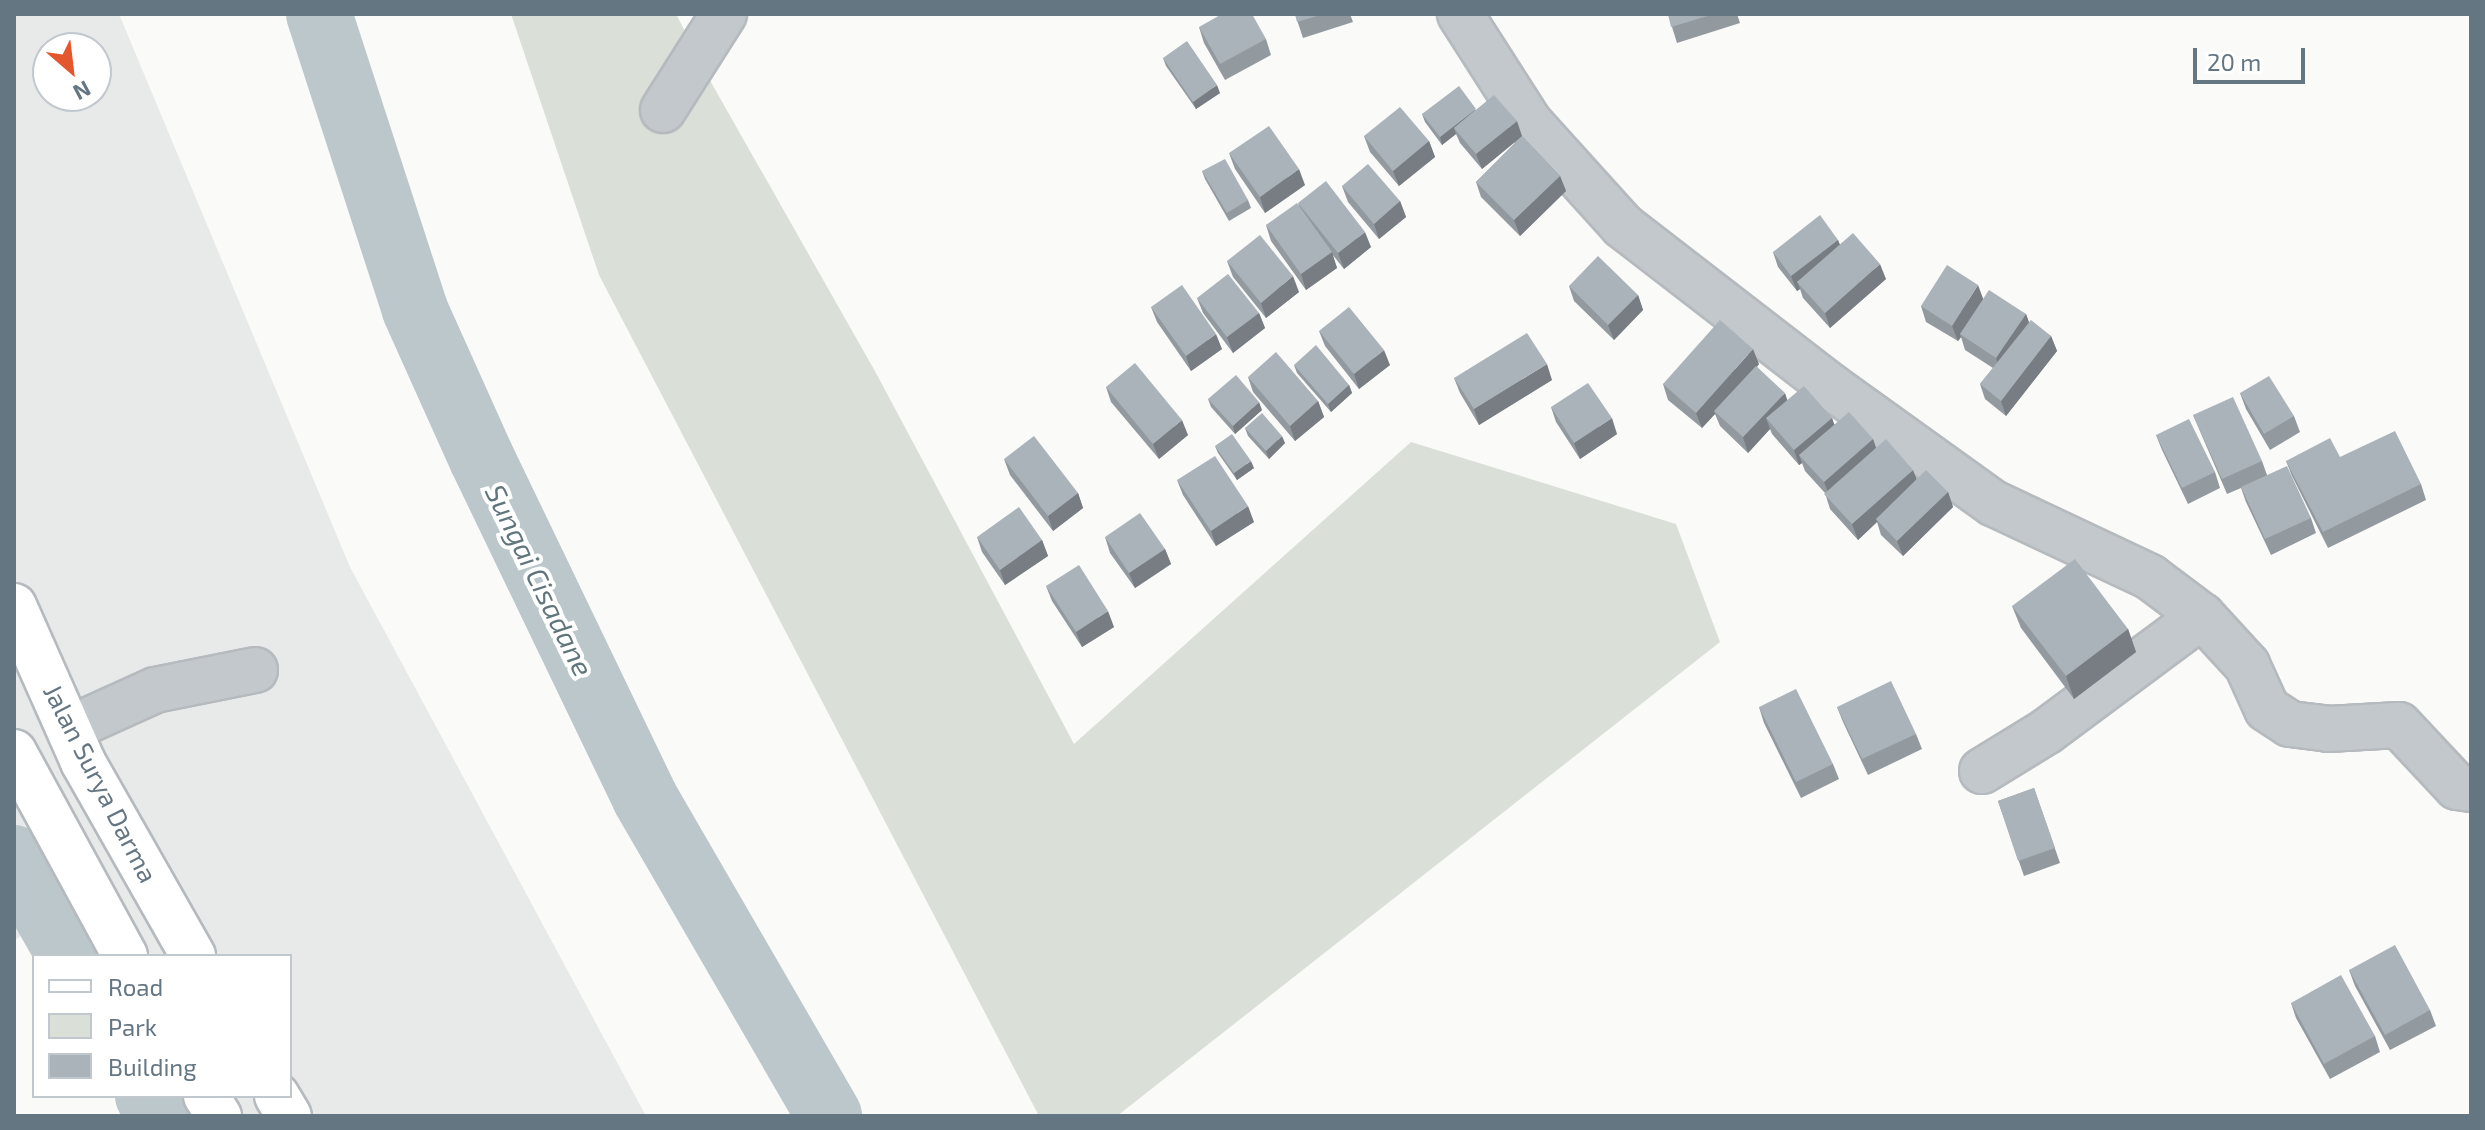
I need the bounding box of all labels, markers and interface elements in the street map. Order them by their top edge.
north arrow [32,32,112,112]
scale bar [2197,32,2309,82]
text: 20 m [2207,47,2261,76]
text: N [69,76,95,107]
water label: Sungai Cisadane [479,479,601,681]
street label: Jalan Surya Darma [37,679,165,887]
legend [32,954,292,1098]
text: Road [108,972,163,1001]
text: Park [108,1012,157,1041]
text: Building [108,1052,197,1081]

